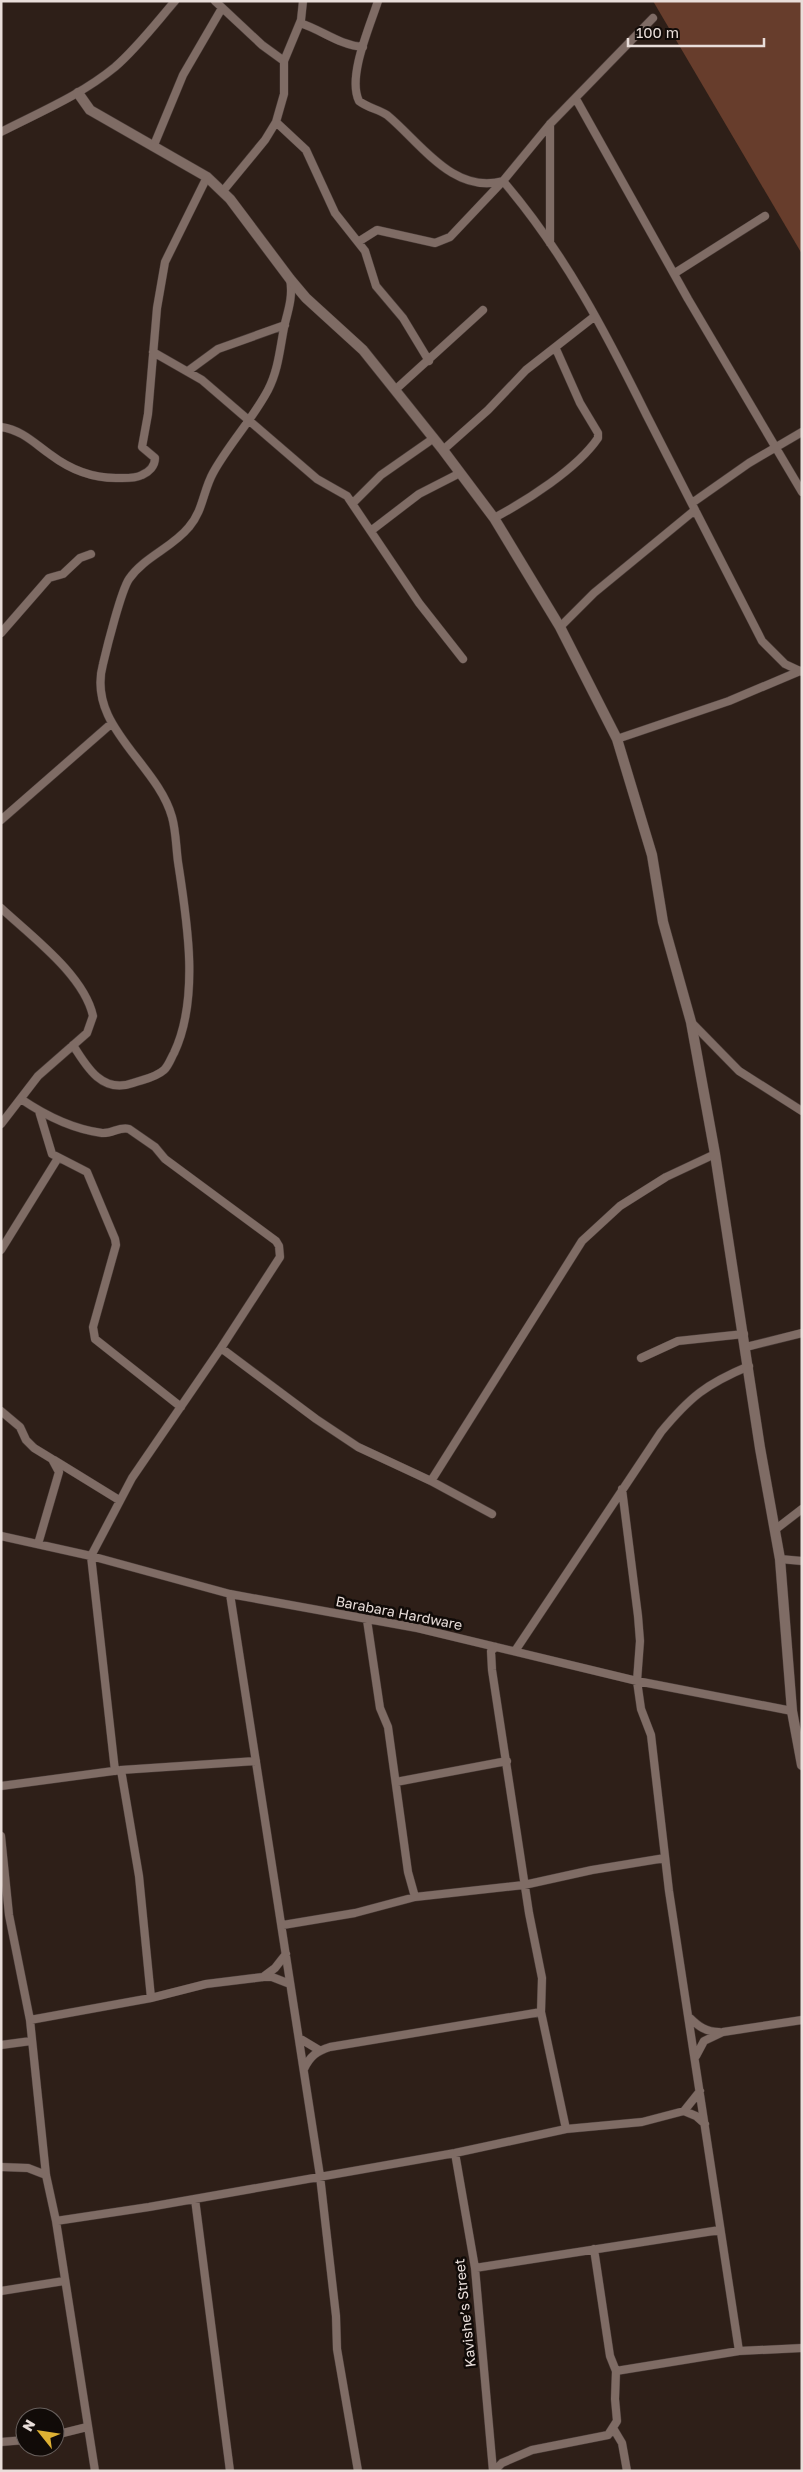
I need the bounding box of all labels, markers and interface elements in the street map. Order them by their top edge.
scale bar [628,15,764,47]
text: 100 m [636,23,679,41]
street label: Barabara Hardware [334,1592,464,1633]
street label: Kavishe’s Street [450,2258,479,2368]
north arrow [15,2407,65,2457]
text: N [18,2416,38,2434]

